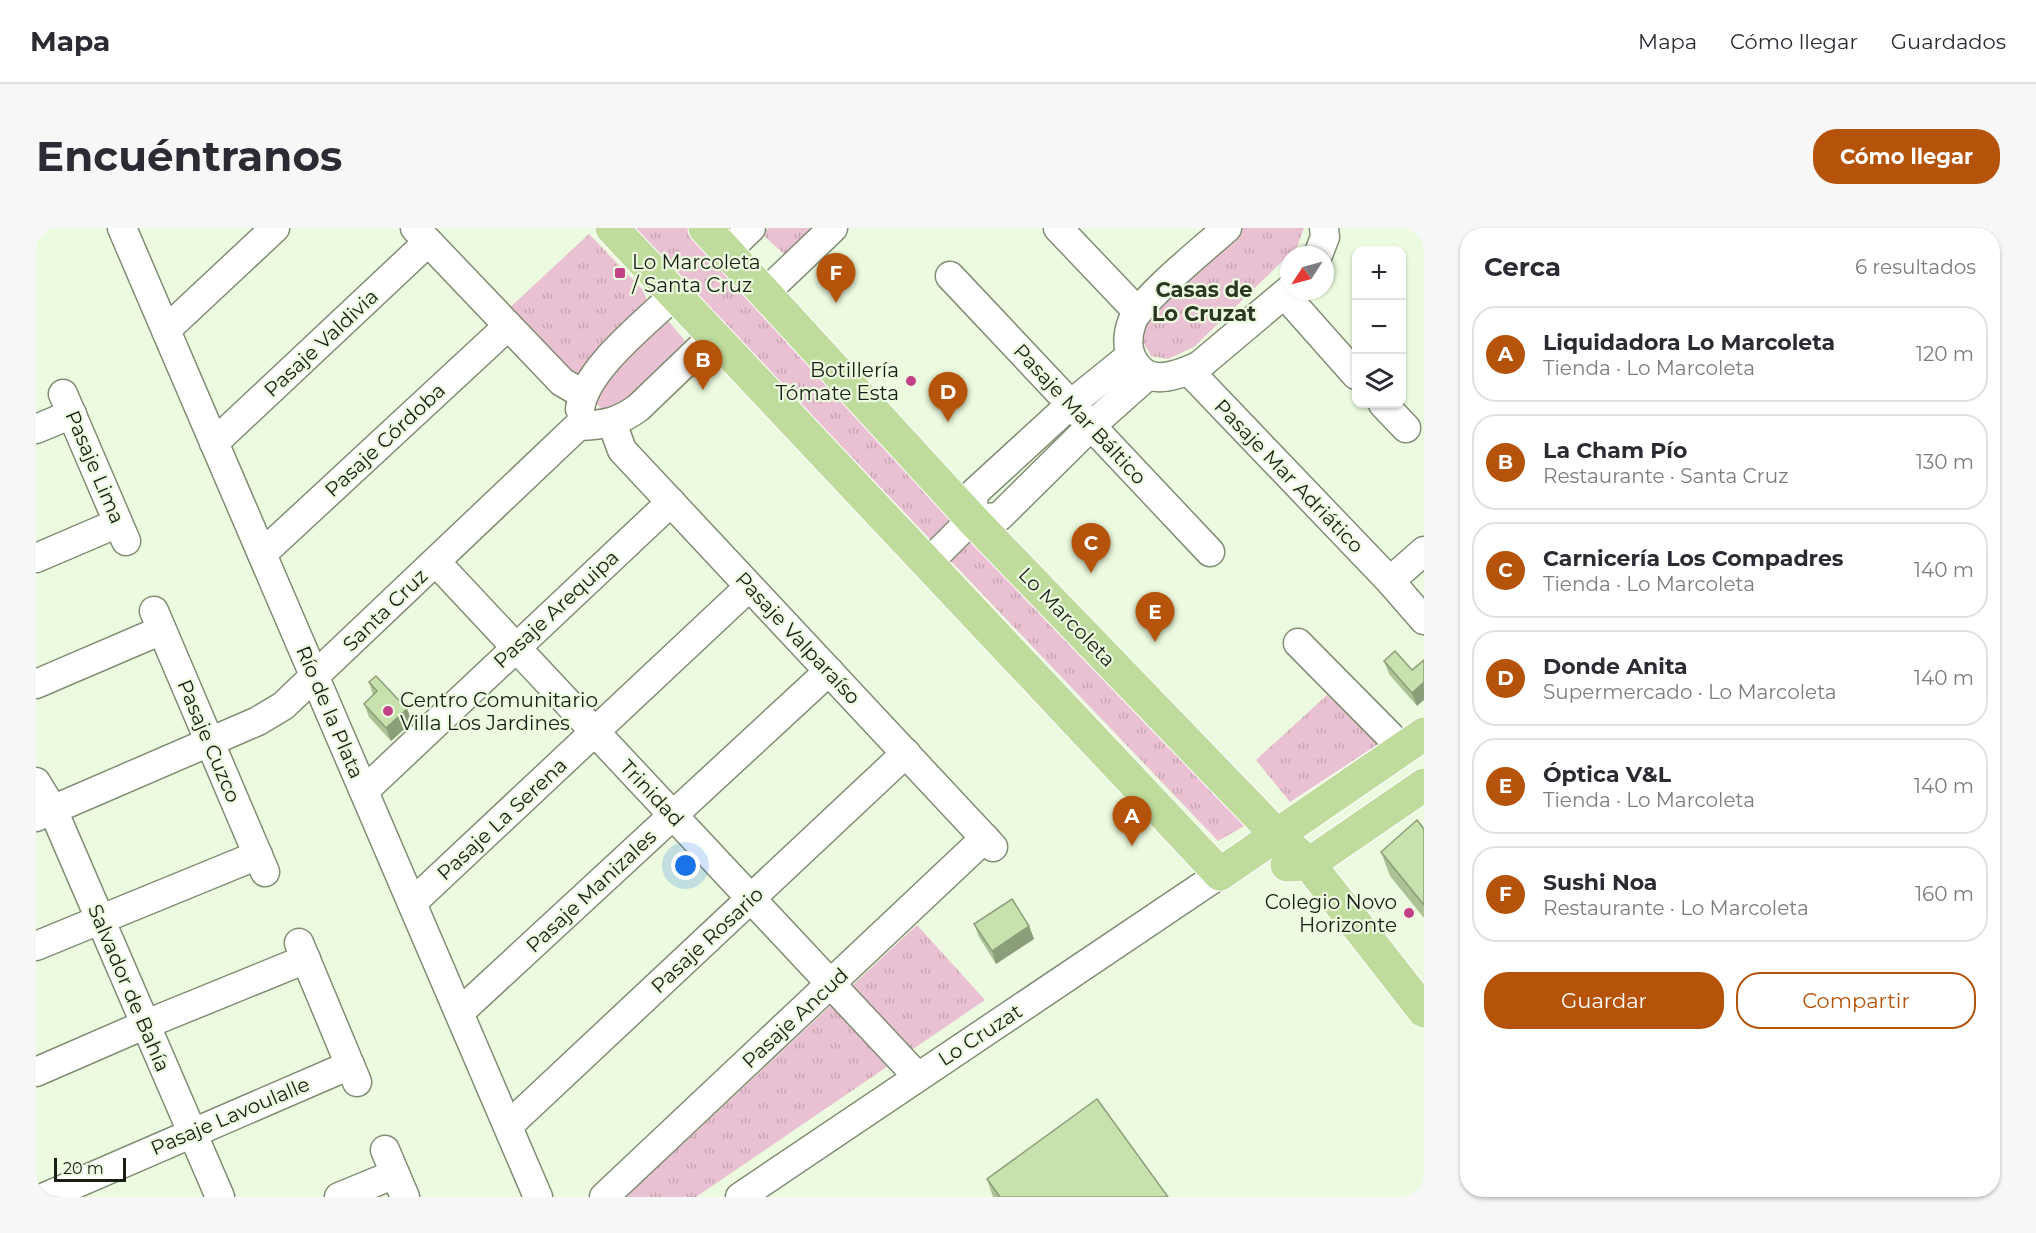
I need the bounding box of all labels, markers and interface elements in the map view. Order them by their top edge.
text: Mapa [30,24,110,58]
text: Mapa [1638,29,1697,54]
text: Cómo llegar [1730,29,1858,54]
text: Guardados [1891,29,2006,54]
button: Cómo llegar [1813,129,2000,184]
text: Encuéntranos [36,130,342,182]
north arrow [1280,246,1334,300]
map controls [1352,246,1406,408]
button: + [1352,246,1406,300]
place label: Lo Marcoleta / Santa Cruz [631,250,761,297]
text: Cerca [1484,251,1561,283]
pin: F [816,254,856,303]
text: 6 resultados [1855,255,1976,279]
marker: Lo Marcoleta / Santa Cruz [613,266,627,280]
district label: Casas de Lo Cruzat [1152,277,1256,326]
street label: Pasaje Valdivia [259,284,383,402]
button: − [1352,300,1406,354]
text: Liquidadora Lo Marcoleta [1543,329,1835,356]
street label: Pasaje Mar Báltico [1009,339,1151,489]
pin: B [684,340,722,390]
text: A [1498,342,1513,366]
text: 120 m [1916,342,1974,366]
button: layers [1352,354,1406,408]
text: Tienda · Lo Marcoleta [1543,356,1755,380]
place label: Botillería Tómate Esta [775,358,899,405]
pin: D [928,372,968,422]
marker: Botillería Tómate Esta [904,374,918,388]
street label: Pasaje Córdoba [320,378,450,502]
street label: Pasaje Mar Adriático [1209,394,1369,558]
street label: Pasaje Lima [60,407,130,527]
text: La Cham Pío [1543,437,1687,464]
text: B [1498,450,1513,474]
text: 130 m [1916,450,1974,474]
text: Restaurante · Santa Cruz [1543,464,1788,488]
pin: C [1072,524,1110,573]
street label: Pasaje Arequipa [489,545,623,673]
text: Carnicería Los Compadres [1543,545,1843,572]
text: C [1498,558,1513,582]
text: 140 m [1914,558,1974,582]
street label: Lo Marcoleta [1014,562,1120,672]
street label: Santa Cruz [338,564,432,656]
street label: Pasaje Valparaíso [730,567,866,709]
text: Tienda · Lo Marcoleta [1543,572,1755,596]
pin: E [1136,592,1174,642]
street label: Río de la Plata [291,642,369,782]
text: Donde Anita [1543,653,1688,680]
text: D [1497,666,1514,690]
text: 140 m [1914,666,1974,690]
street label: Pasaje Cuzco [172,676,246,806]
text: Supermercado · Lo Marcoleta [1543,680,1837,704]
place label: Centro Comunitario Villa Los Jardines [400,688,598,735]
marker: Centro Comunitario Villa Los Jardines [381,704,395,718]
street label: Pasaje La Serena [432,753,572,885]
street label: Trinidad [615,755,689,831]
text: Óptica V&L [1543,761,1671,788]
text: E [1499,774,1512,798]
text: 140 m [1914,774,1974,798]
text: Tienda · Lo Marcoleta [1543,788,1755,812]
pin: A [1112,796,1152,846]
street label: Pasaje Manizales [521,824,661,957]
your location [671,851,700,880]
text: Sushi Noa [1543,869,1657,896]
street label: Pasaje Rosario [646,882,768,998]
text: F [1499,882,1512,906]
text: 160 m [1915,882,1974,906]
place label: Colegio Novo Horizonte [1265,890,1397,937]
text: Restaurante · Lo Marcoleta [1543,896,1809,920]
street label: Salvador de Bahía [83,901,175,1075]
marker: Colegio Novo Horizonte [1402,906,1416,920]
street label: Pasaje Ancud [737,963,853,1073]
button: Guardar [1484,972,1724,1029]
button: Compartir [1736,972,1976,1029]
street label: Lo Cruzat [934,999,1026,1071]
street label: Pasaje Lavoulalle [147,1072,313,1160]
scale bar [54,1155,126,1182]
text: 20 m [63,1159,104,1178]

